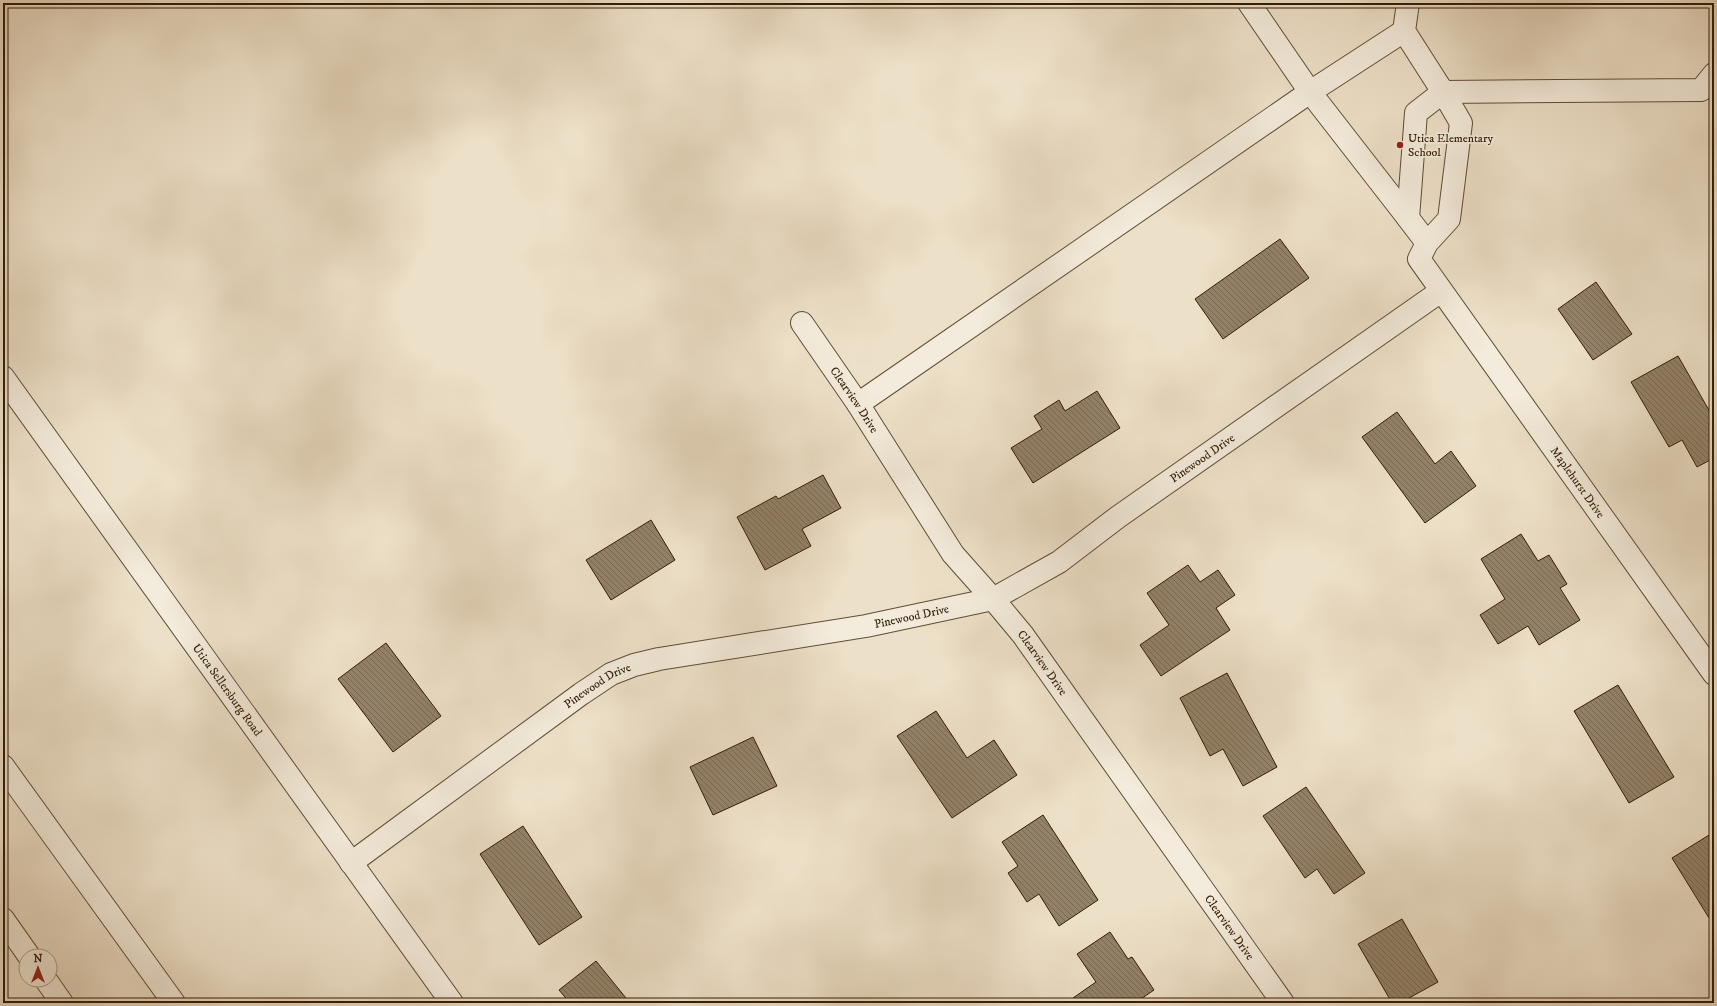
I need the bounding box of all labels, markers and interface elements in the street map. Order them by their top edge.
place label: Utica Elementary School [1408,131,1493,160]
marker: Utica Elementary School [1395,140,1405,150]
street label: Clearview Drive [827,364,882,436]
street label: Pinewood Drive [1167,430,1238,486]
street label: Maplehurst Drive [1547,444,1608,521]
street label: Pinewood Drive [873,601,950,632]
street label: Clearview Drive [1014,627,1071,698]
street label: Utica Sellersburg Road [189,641,266,739]
street label: Pinewood Drive [561,660,633,712]
street label: Clearview Drive [1201,892,1258,963]
north arrow [18,948,58,988]
text: N [33,952,43,966]

